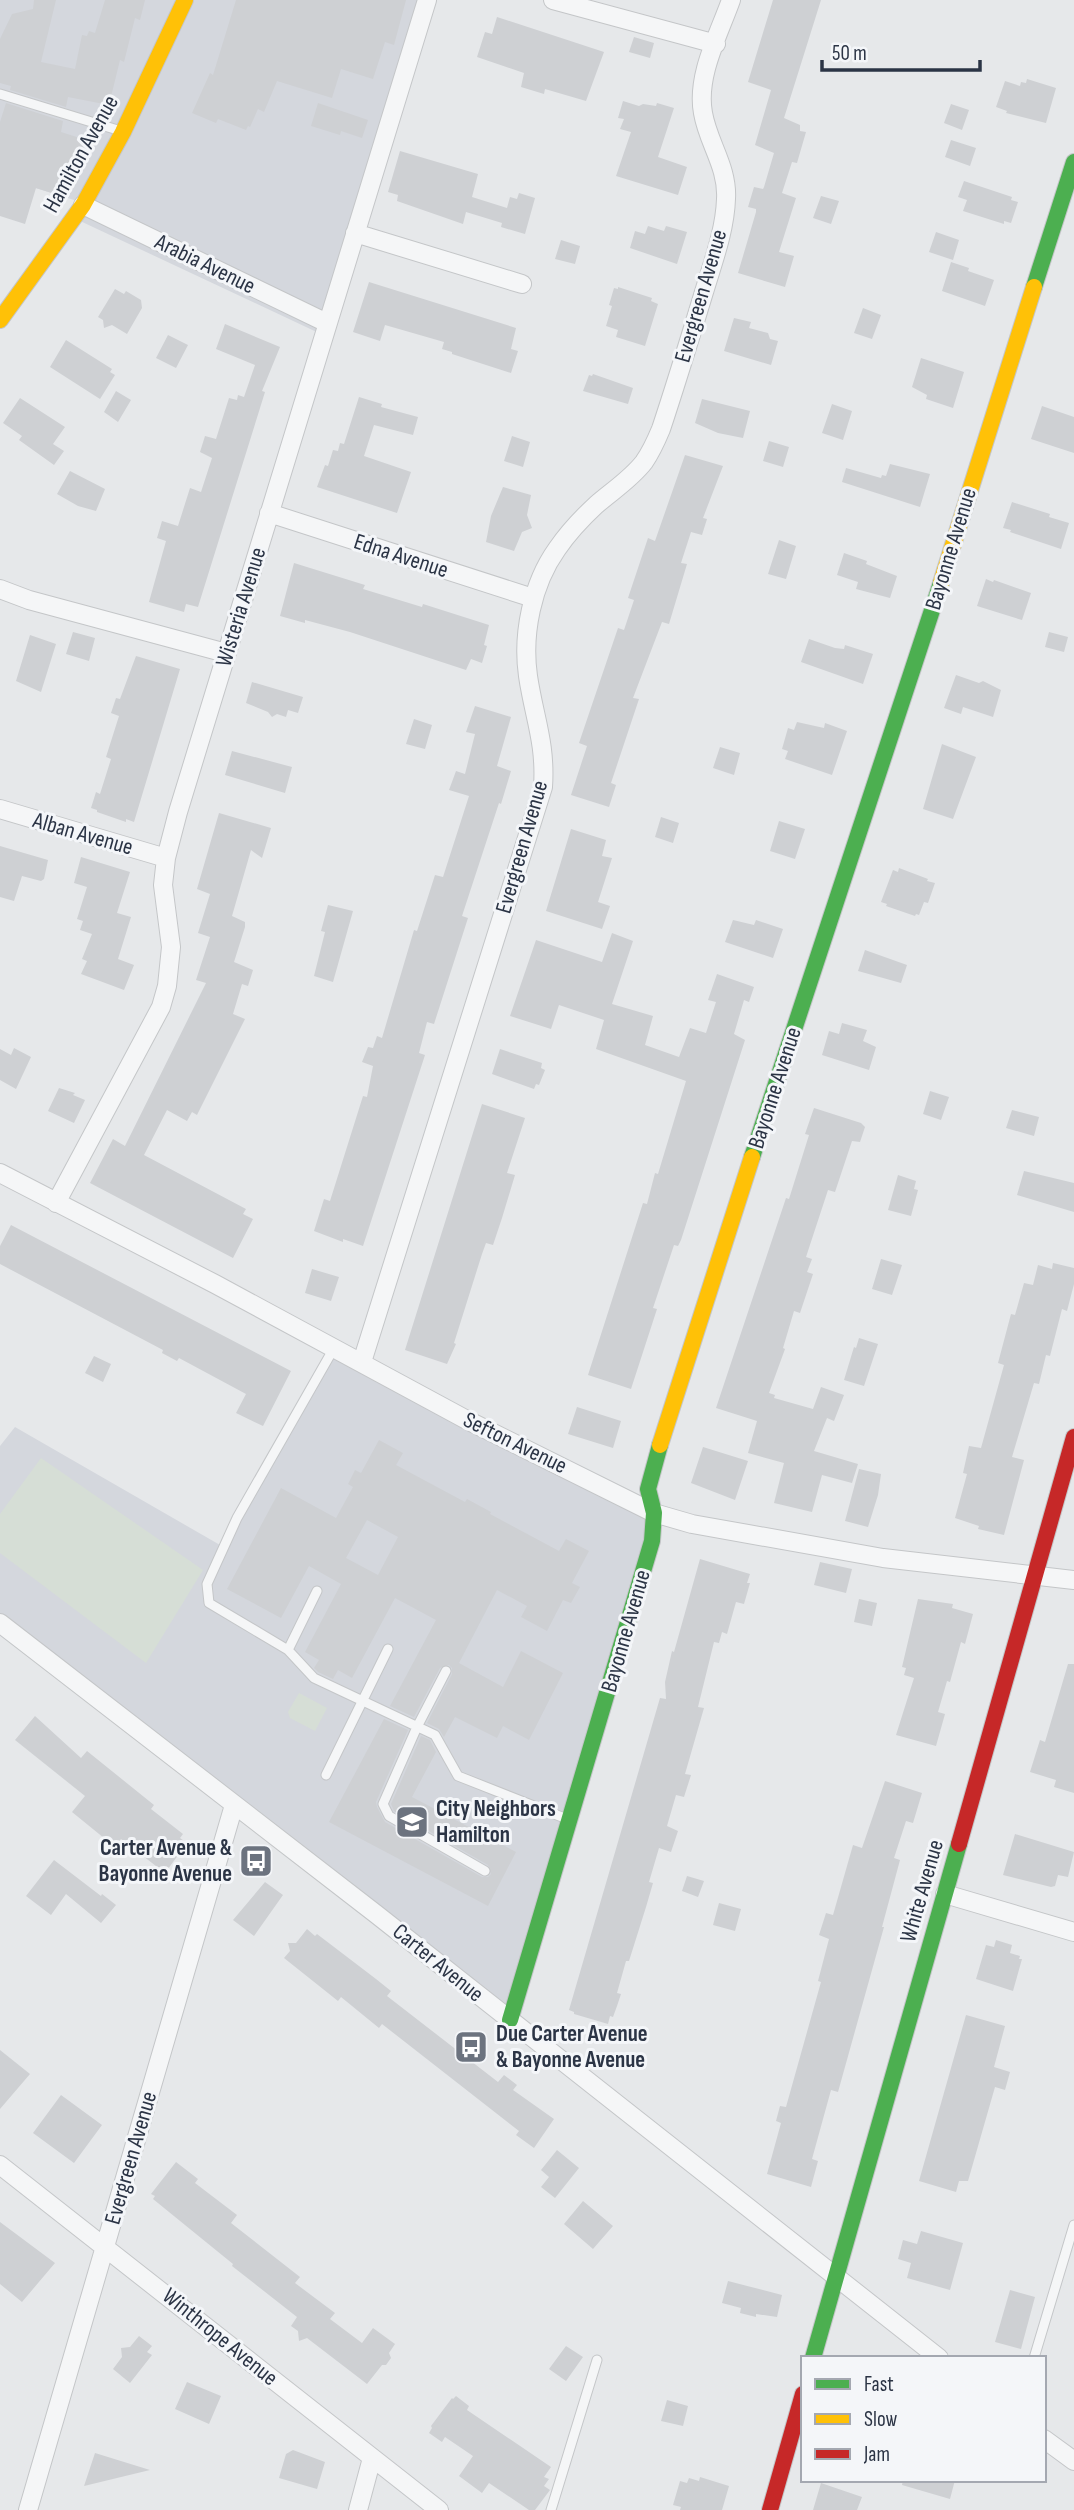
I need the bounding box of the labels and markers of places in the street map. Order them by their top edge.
place label: City Neighbors Hamilton [436,1795,556,1849]
school or university icon: City Neighbors Hamilton [393,1803,431,1841]
place label: Carter Avenue & Bayonne Avenue [99,1834,233,1888]
bus stop icon: Carter Avenue & Bayonne Avenue [237,1842,275,1880]
place label: Due Carter Avenue & Bayonne Avenue [496,2020,648,2074]
bus stop icon: Due Carter Avenue & Bayonne Avenue [452,2028,490,2066]

